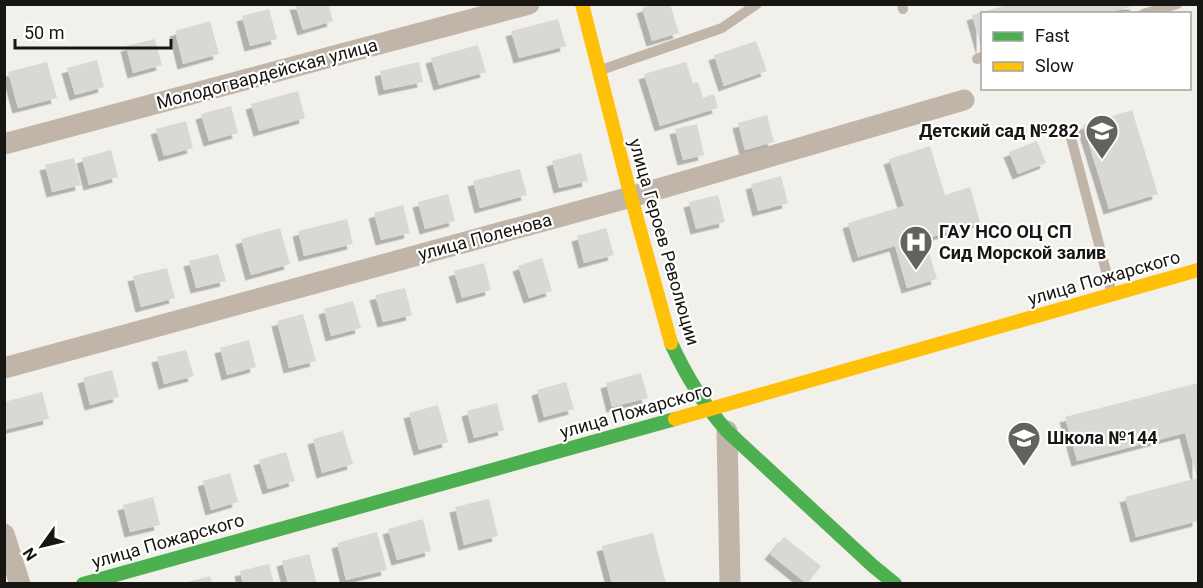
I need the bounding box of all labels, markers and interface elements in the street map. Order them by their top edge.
scale bar [15,12,171,50]
legend [981,12,1191,90]
text: 50 m [24,22,64,43]
text: Fast [1035,25,1070,46]
street label: Молодогвардейская улица [154,34,380,113]
text: Slow [1035,55,1074,76]
school or university icon: Детский сад №282 [1084,113,1120,160]
place label: Детский сад №282 [919,120,1079,141]
street label: улица Героев Революции [625,136,704,348]
street label: улица Поленова [416,209,554,264]
place label: ГАУ НСО ОЦ СП Сид Морской залив [939,221,1106,263]
hospital icon: ГАУ НСО ОЦ СП Сид Морской залив [898,224,934,271]
street label: улица Пожарского [1025,246,1182,309]
street label: улица Пожарского [557,379,714,442]
school or university icon: Школа №144 [1006,420,1042,467]
place label: Школа №144 [1047,427,1158,448]
street label: улица Пожарского [89,509,246,572]
north arrow [12,516,72,576]
text: N [19,544,41,564]

